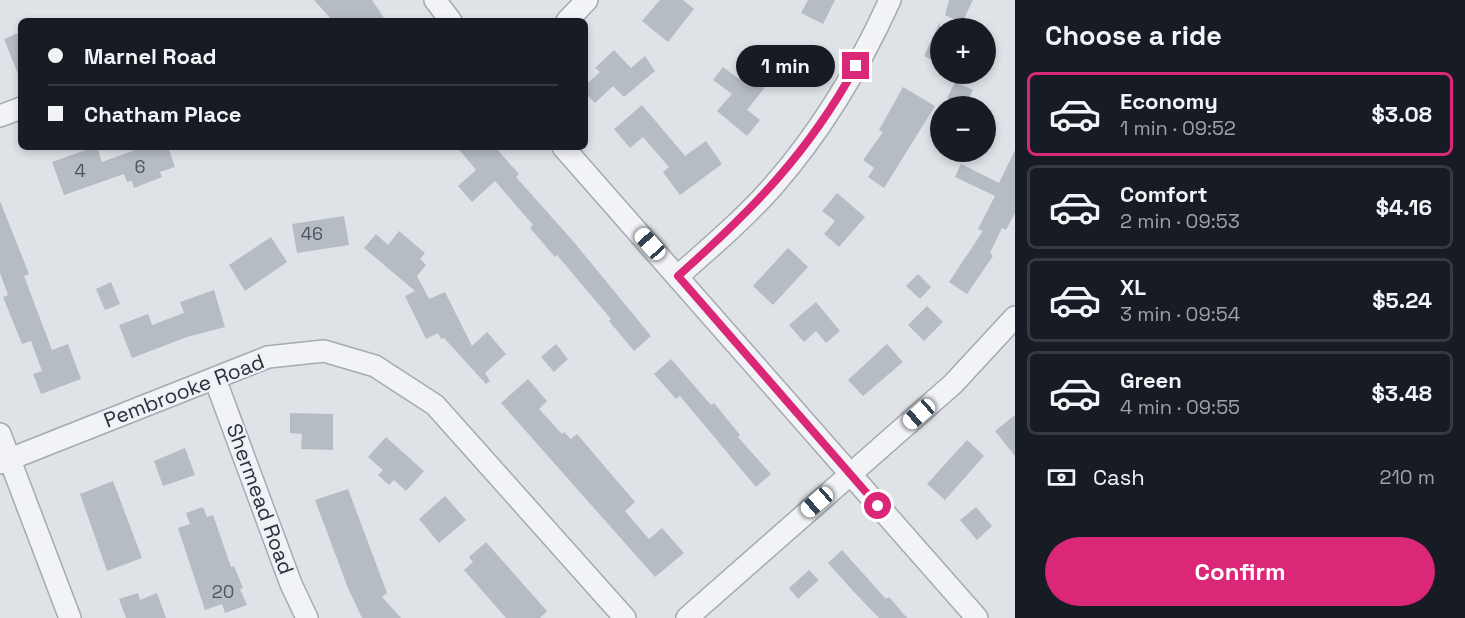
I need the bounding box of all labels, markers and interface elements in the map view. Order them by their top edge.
map controls [930,18,996,162]
button: + [930,18,996,84]
text: Choose a ride [1045,18,1222,53]
text: Marnel Road [84,42,216,70]
callout: 1 min [736,45,835,87]
route end [842,52,869,79]
text: 1 min [761,53,810,79]
icon: car [1048,87,1102,141]
text: Economy [1120,87,1218,115]
button: − [930,96,996,162]
text: Chatham Place [84,100,242,128]
text: $3.08 [1372,100,1432,128]
text: 1 min · 09:52 [1120,115,1236,141]
house number: 6 [134,155,146,178]
house number: 4 [74,159,86,182]
icon: car [1048,180,1102,234]
text: Comfort [1120,180,1208,208]
text: $4.16 [1376,193,1432,221]
text: 2 min · 09:53 [1120,208,1240,234]
house number: 46 [301,222,323,245]
car [631,225,669,263]
icon: car [1048,273,1102,327]
text: XL [1120,273,1146,301]
text: $5.24 [1372,286,1432,314]
text: 3 min · 09:54 [1120,301,1240,327]
street label: Pembrooke Road [100,347,268,434]
icon: car [1048,366,1102,420]
text: Green [1120,366,1182,394]
text: $3.48 [1372,379,1432,407]
text: 4 min · 09:55 [1120,394,1240,420]
car [900,395,938,433]
street label: Shermead Road [221,420,300,578]
icon: cash [1045,461,1078,494]
text: Cash [1093,463,1145,491]
text: 210 m [1379,464,1435,490]
car [798,483,836,521]
route start [864,492,891,519]
button: Confirm [1045,537,1435,606]
house number: 20 [212,580,234,603]

